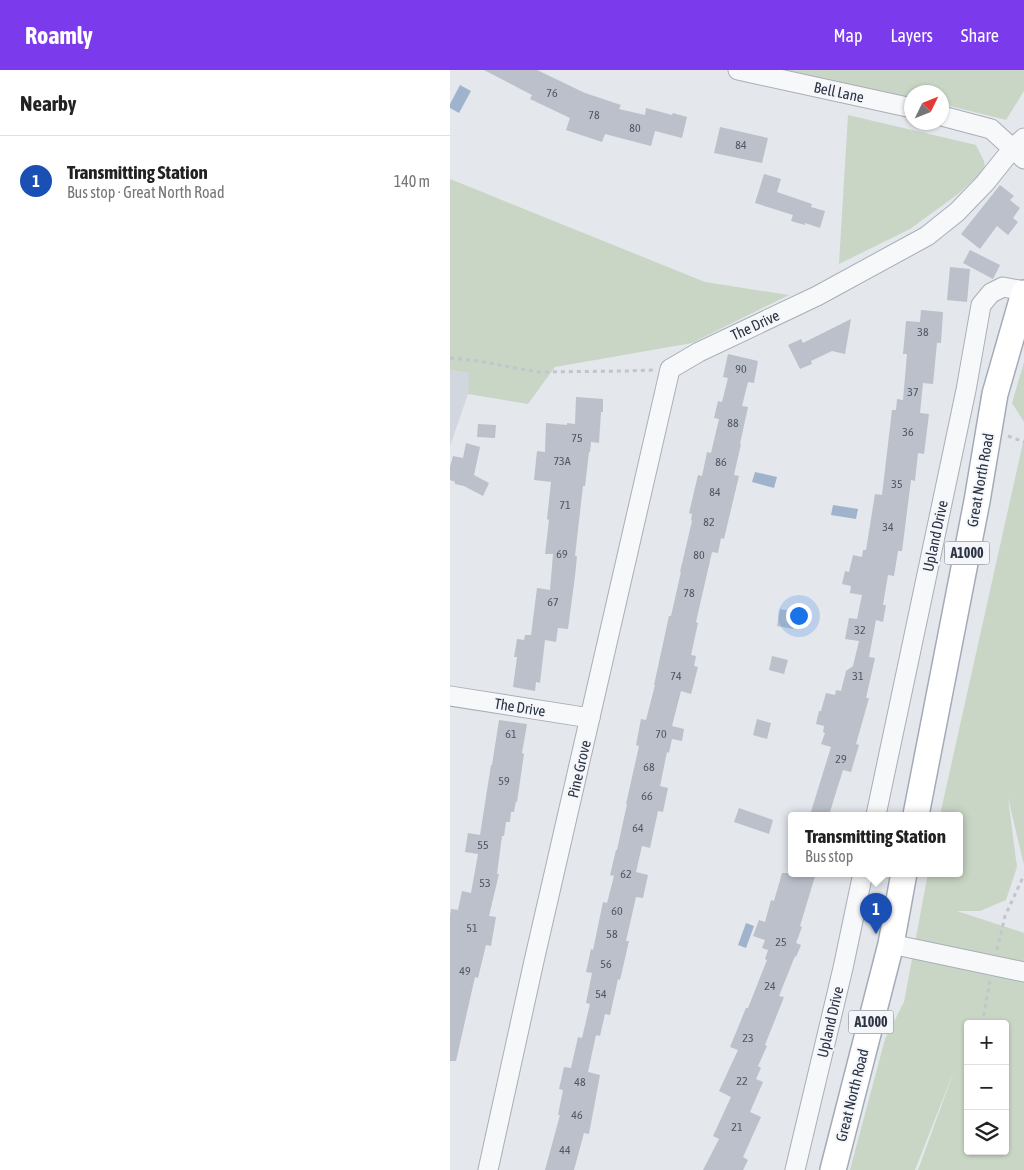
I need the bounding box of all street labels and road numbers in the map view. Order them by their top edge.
street label: Bell Lane [812,78,866,106]
street label: The Drive [728,306,782,344]
street label: Great North Road [963,432,997,528]
street label: Upland Drive [919,499,951,573]
road number: A1000 [944,542,990,564]
street label: The Drive [493,695,547,719]
street label: Pine Grove [564,738,594,800]
street label: Upland Drive [814,985,846,1059]
road number: A1000 [848,1010,894,1034]
street label: Great North Road [832,1047,872,1143]

